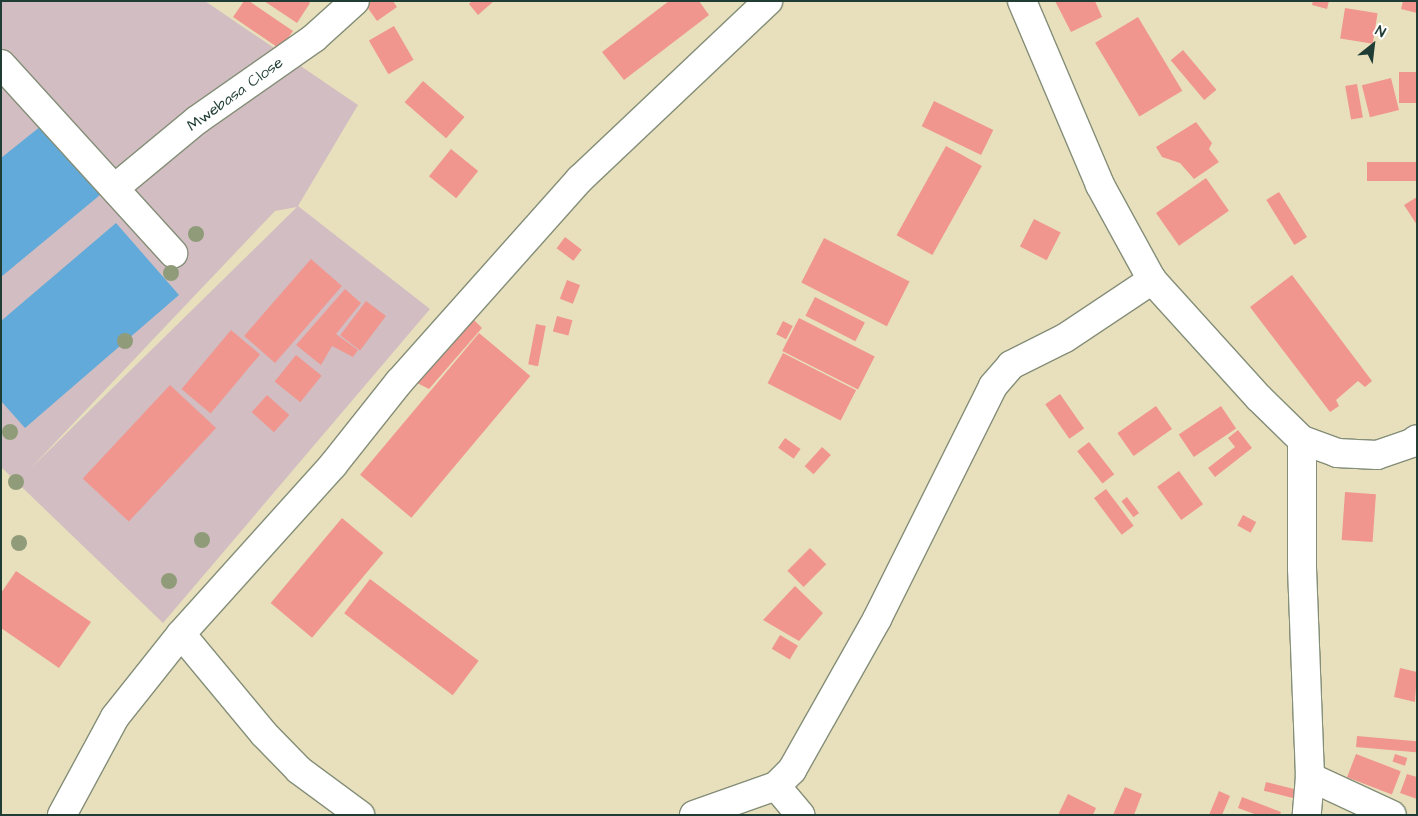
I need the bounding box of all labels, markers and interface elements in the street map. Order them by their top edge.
north arrow [1348,20,1398,70]
text: N [1372,21,1389,43]
street label: Mwebasa Close [183,53,287,135]

